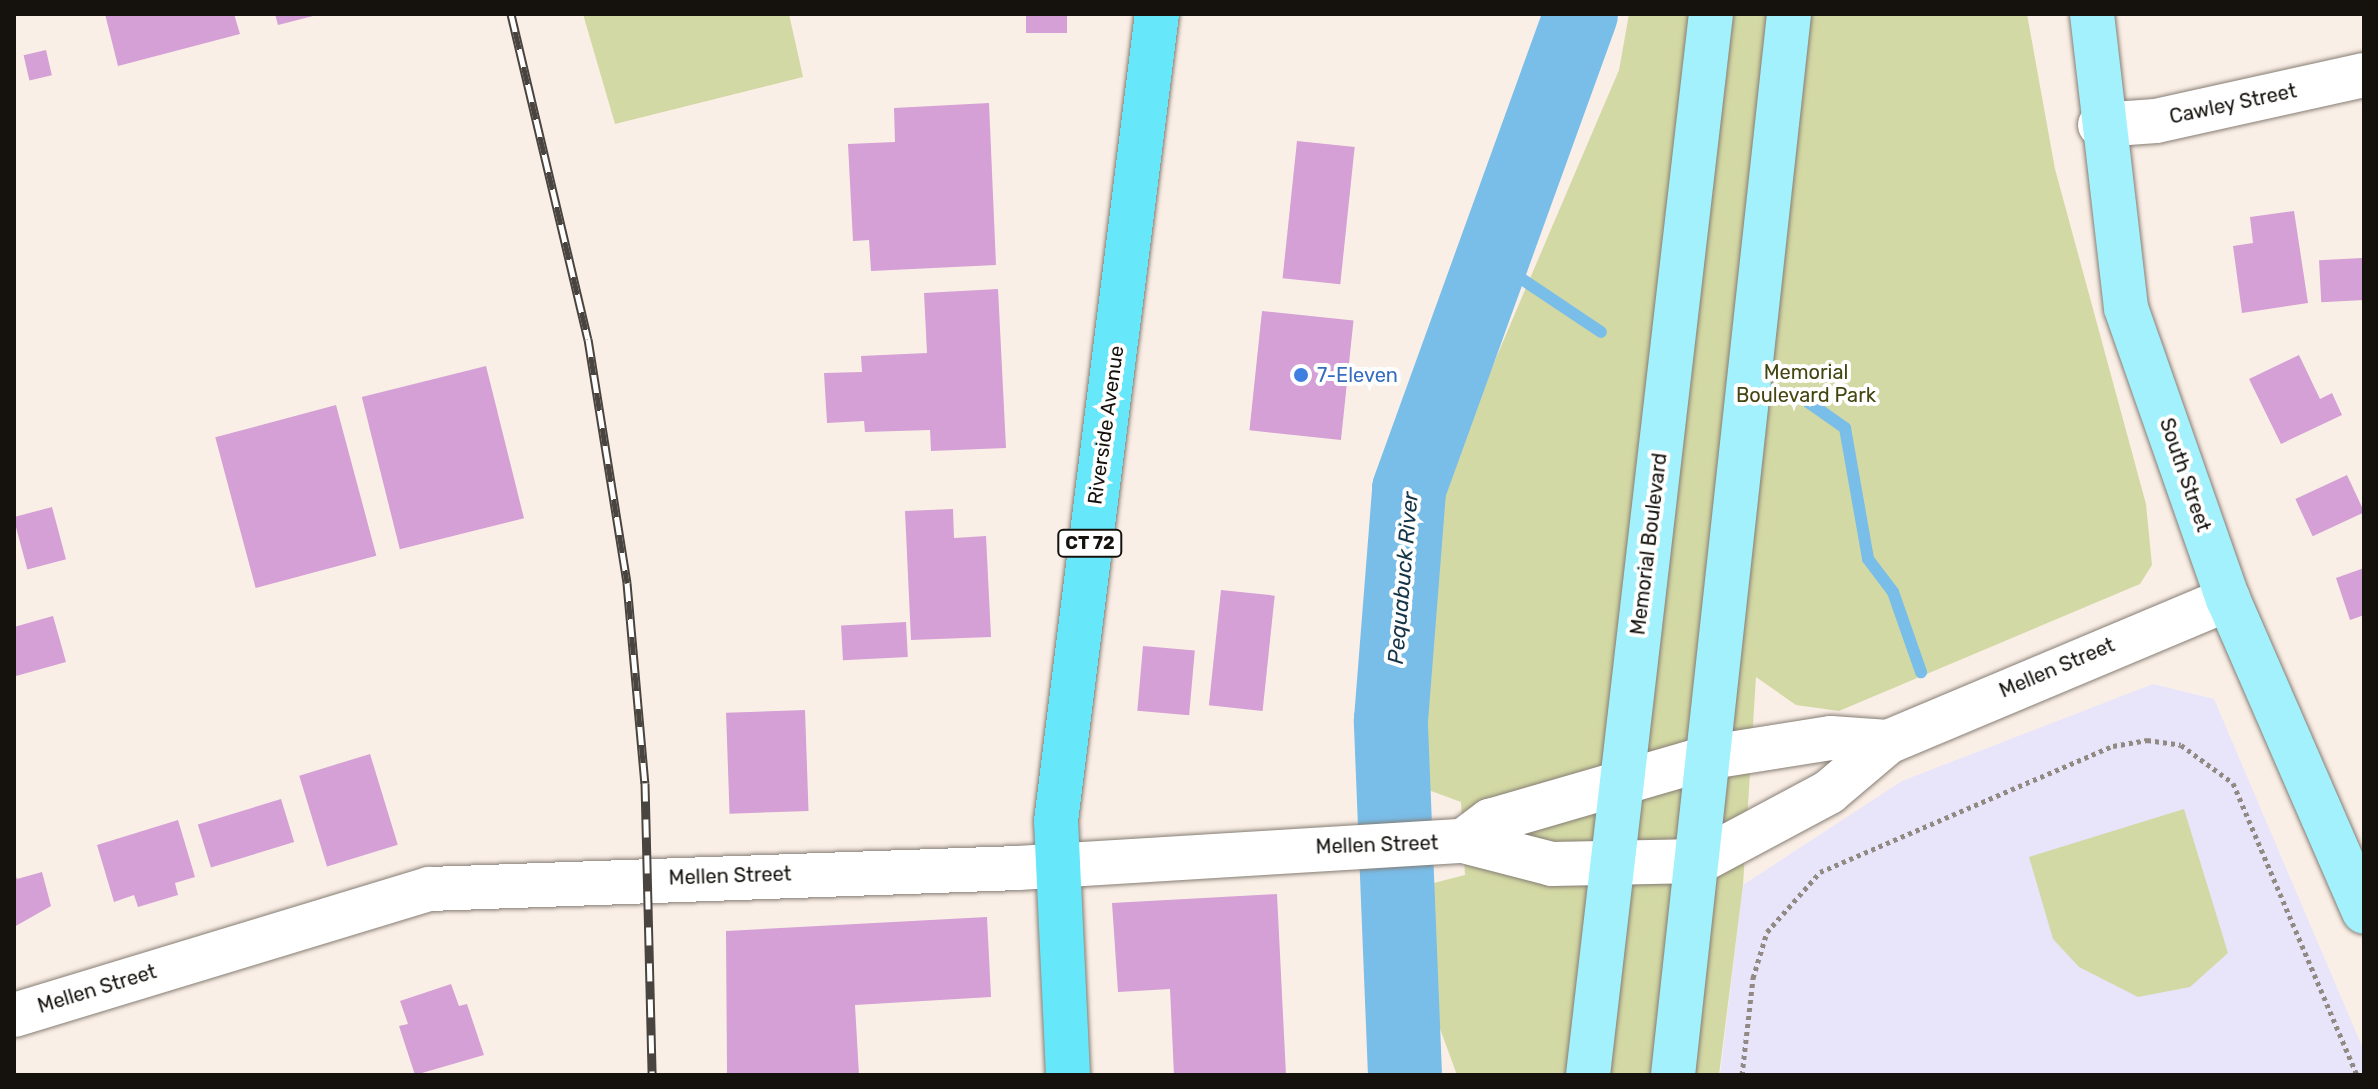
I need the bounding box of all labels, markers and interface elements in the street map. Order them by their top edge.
street label: Cawley Street [2167,79,2299,129]
street label: Riverside Avenue [1083,344,1129,506]
park label: Memorial Boulevard Park [1736,361,1876,408]
place label: 7-Eleven [1317,363,1398,387]
marker: 7-Eleven [1292,366,1310,384]
street label: South Street [2154,415,2216,535]
street label: Memorial Boulevard [1626,452,1672,636]
water label: Pequabuck River [1382,491,1424,665]
road number: CT 72 [1056,529,1124,557]
street label: Mellen Street [1996,633,2118,703]
street label: Mellen Street [1315,831,1439,859]
street label: Mellen Street [668,862,792,890]
street label: Mellen Street [35,960,159,1018]

